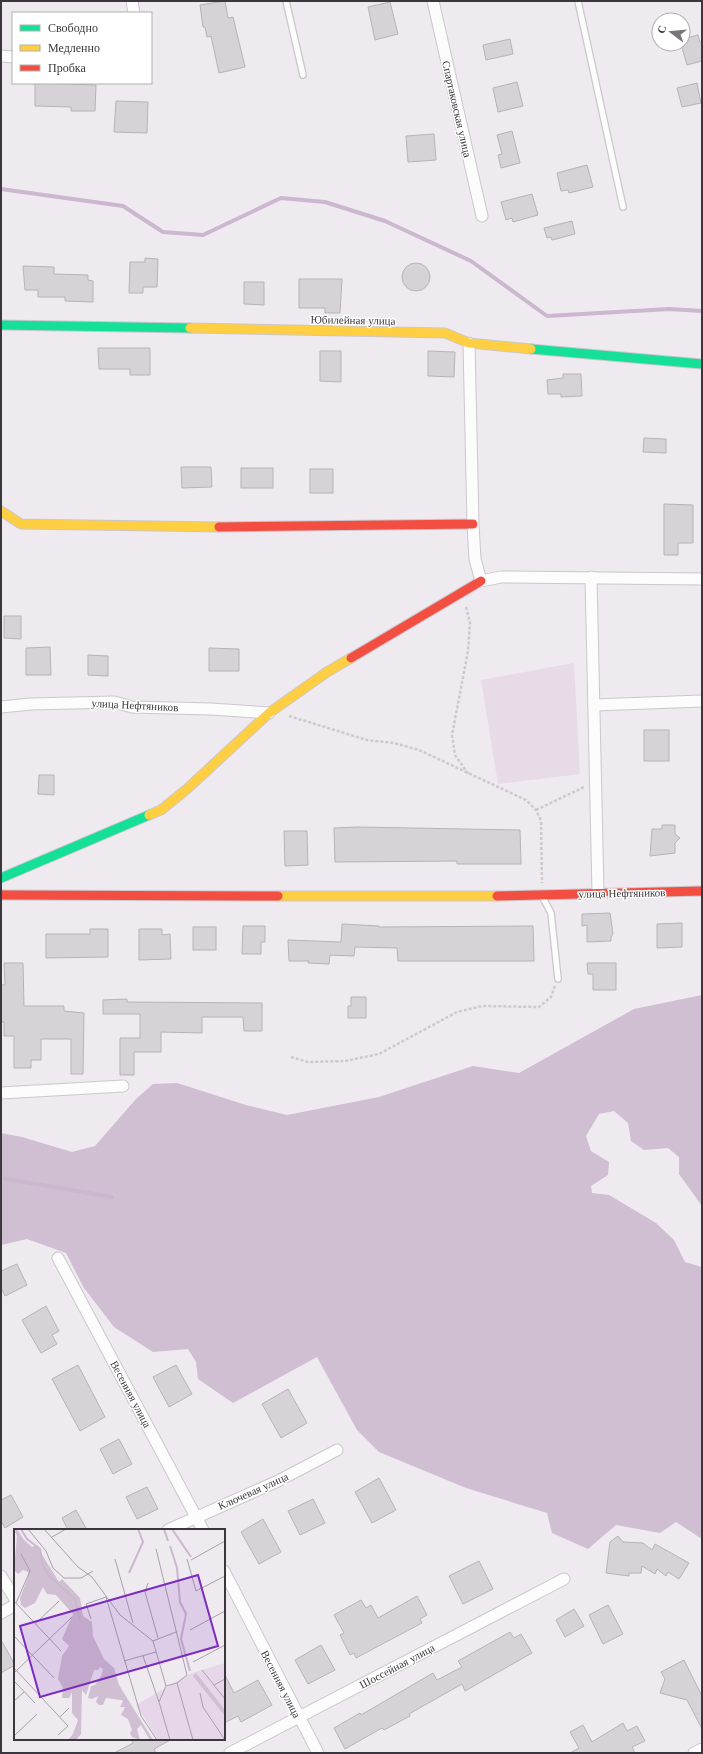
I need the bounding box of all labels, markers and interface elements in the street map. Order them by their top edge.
legend [12,12,152,84]
north arrow [651,12,691,52]
text: Свободно [48,21,98,35]
text: С [655,24,668,35]
text: Медленно [48,41,100,55]
street label: Спартаковская улица [440,60,474,159]
text: Пробка [48,61,86,75]
street label: Юбилейная улица [311,313,396,327]
street label: улица Нефтяников [91,697,179,713]
street label: улица Нефтяников [578,886,666,900]
street label: Весенняя улица [108,1358,154,1430]
street label: Ключевая улица [216,1470,290,1512]
inset map [14,1529,225,1740]
street label: Шоссейная улица [357,1641,437,1691]
street label: Весенняя улица [259,1648,303,1720]

